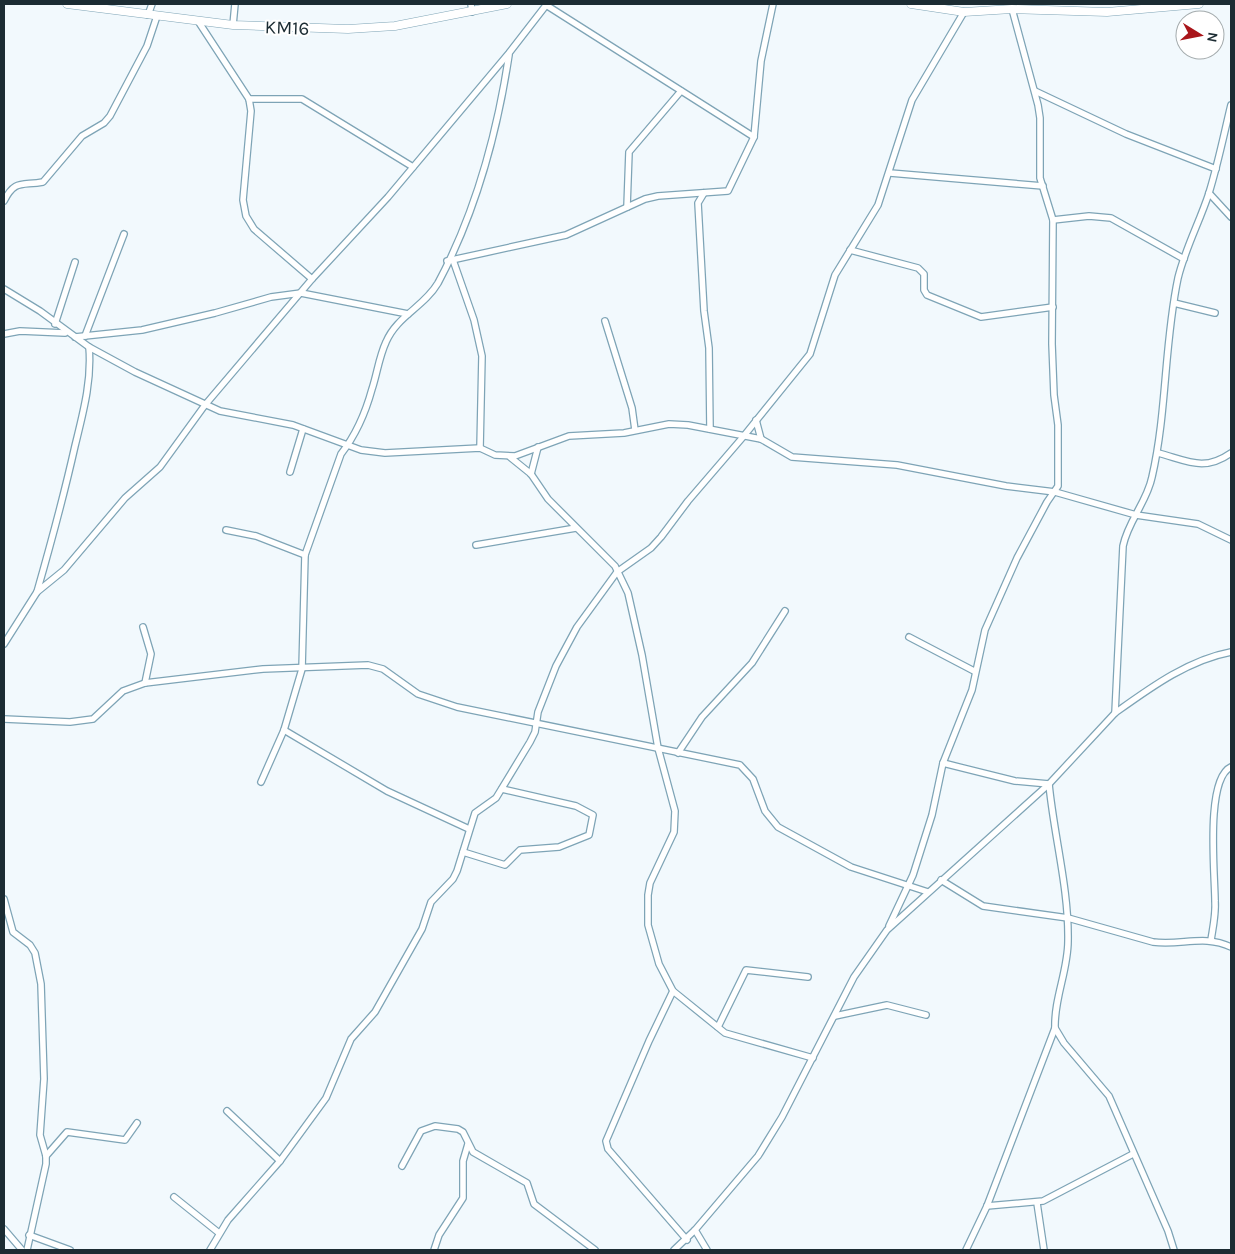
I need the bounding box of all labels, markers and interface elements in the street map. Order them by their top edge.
north arrow [1175,10,1225,60]
street label: KM16 [264,16,310,40]
text: N [1203,31,1222,44]

